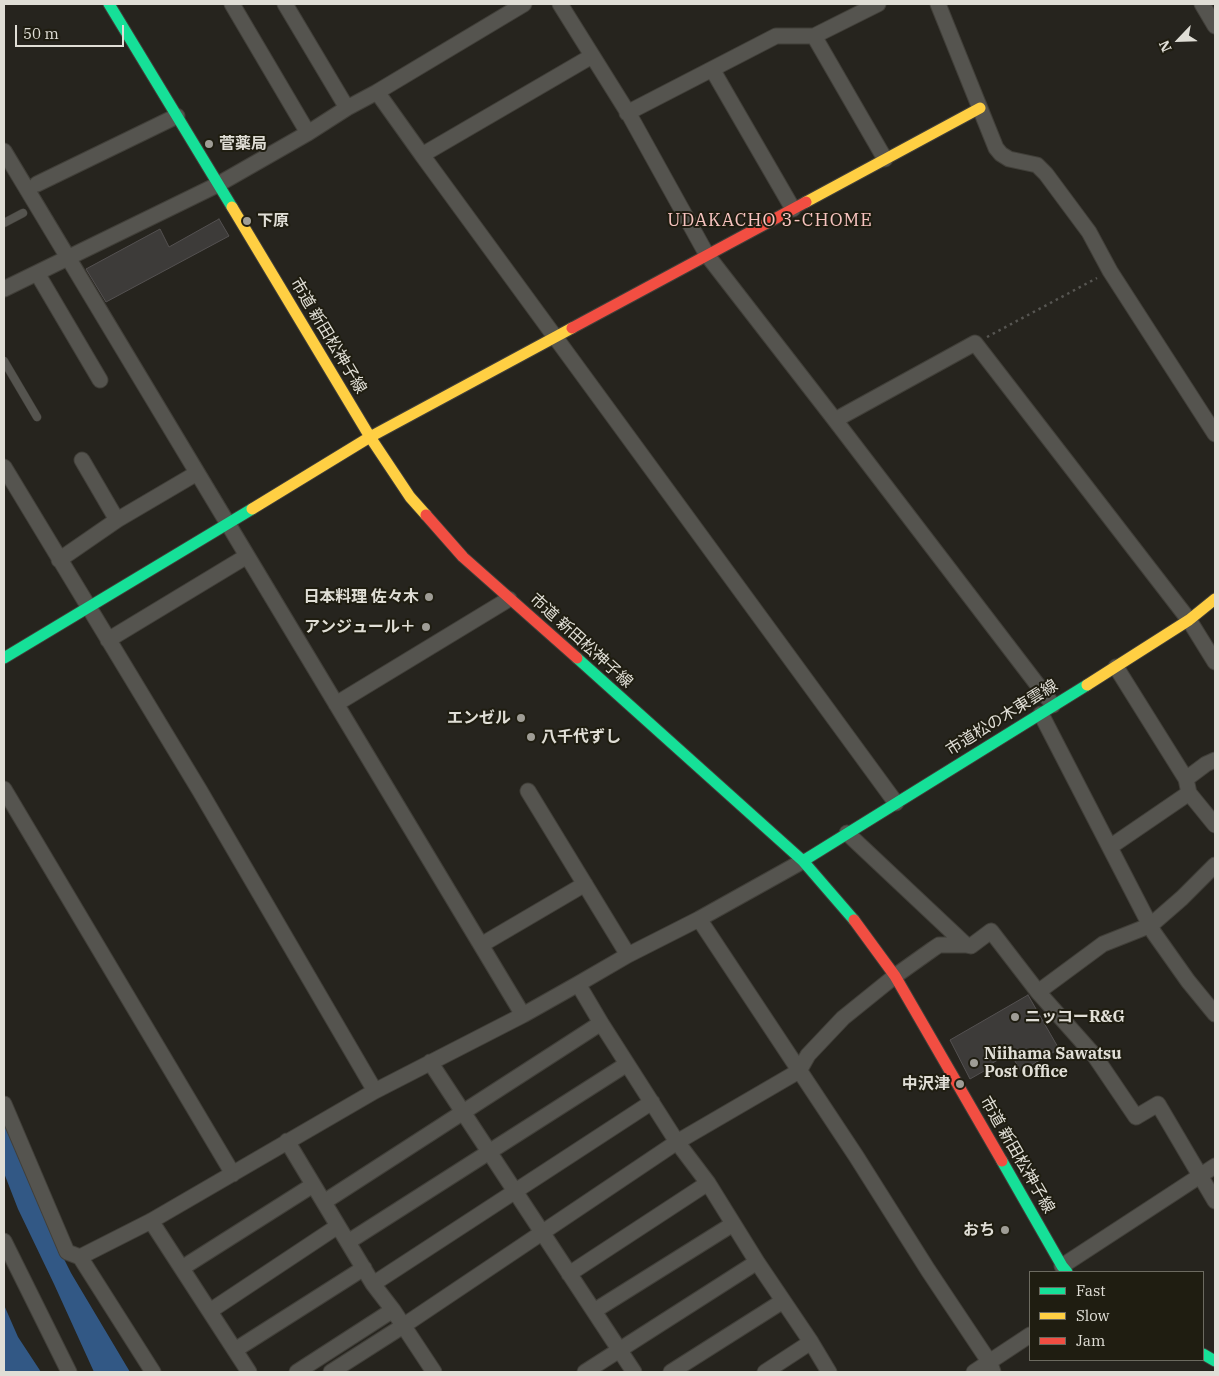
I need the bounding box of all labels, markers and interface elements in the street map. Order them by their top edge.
scale bar [18,15,126,47]
north arrow [1154,15,1204,65]
text: 50 m [23,24,59,43]
text: N [1155,37,1176,55]
place label: 菅薬局 [219,134,267,154]
marker: 菅薬局 [203,138,215,150]
district label: UDAKACHO 3-CHOME [665,210,875,232]
place label: 下原 [257,211,289,231]
marker: 下原 [241,215,253,227]
street label: 市道 新田松神子線 [286,275,370,397]
place label: 日本料理 佐々木 [303,587,419,607]
street label: 市道 新田松神子線 [526,590,636,692]
marker: 日本料理 佐々木 [423,591,435,603]
place label: アンジュール＋ [304,617,416,637]
marker: アンジュール＋ [420,621,432,633]
street label: 市道松の木東雲線 [943,676,1061,760]
place label: エンゼル [447,708,511,728]
marker: エンゼル [515,712,527,724]
place label: 八千代ずし [541,727,621,747]
marker: 八千代ずし [525,731,537,743]
place label: ニッコーR&G [1025,1007,1125,1027]
marker: ニッコーR&G [1009,1011,1021,1023]
place label: Niihama Sawatsu Post Office [984,1044,1121,1082]
marker: Niihama Sawatsu Post Office [968,1057,980,1069]
place label: 中沢津 [902,1074,950,1094]
marker: 中沢津 [954,1078,966,1090]
street label: 市道 新田松神子線 [976,1093,1058,1217]
place label: おち [963,1220,995,1240]
marker: おち [999,1224,1011,1236]
legend [1029,1271,1204,1361]
text: Fast [1076,1281,1106,1300]
text: Slow [1076,1306,1109,1325]
text: Jam [1076,1331,1105,1350]

